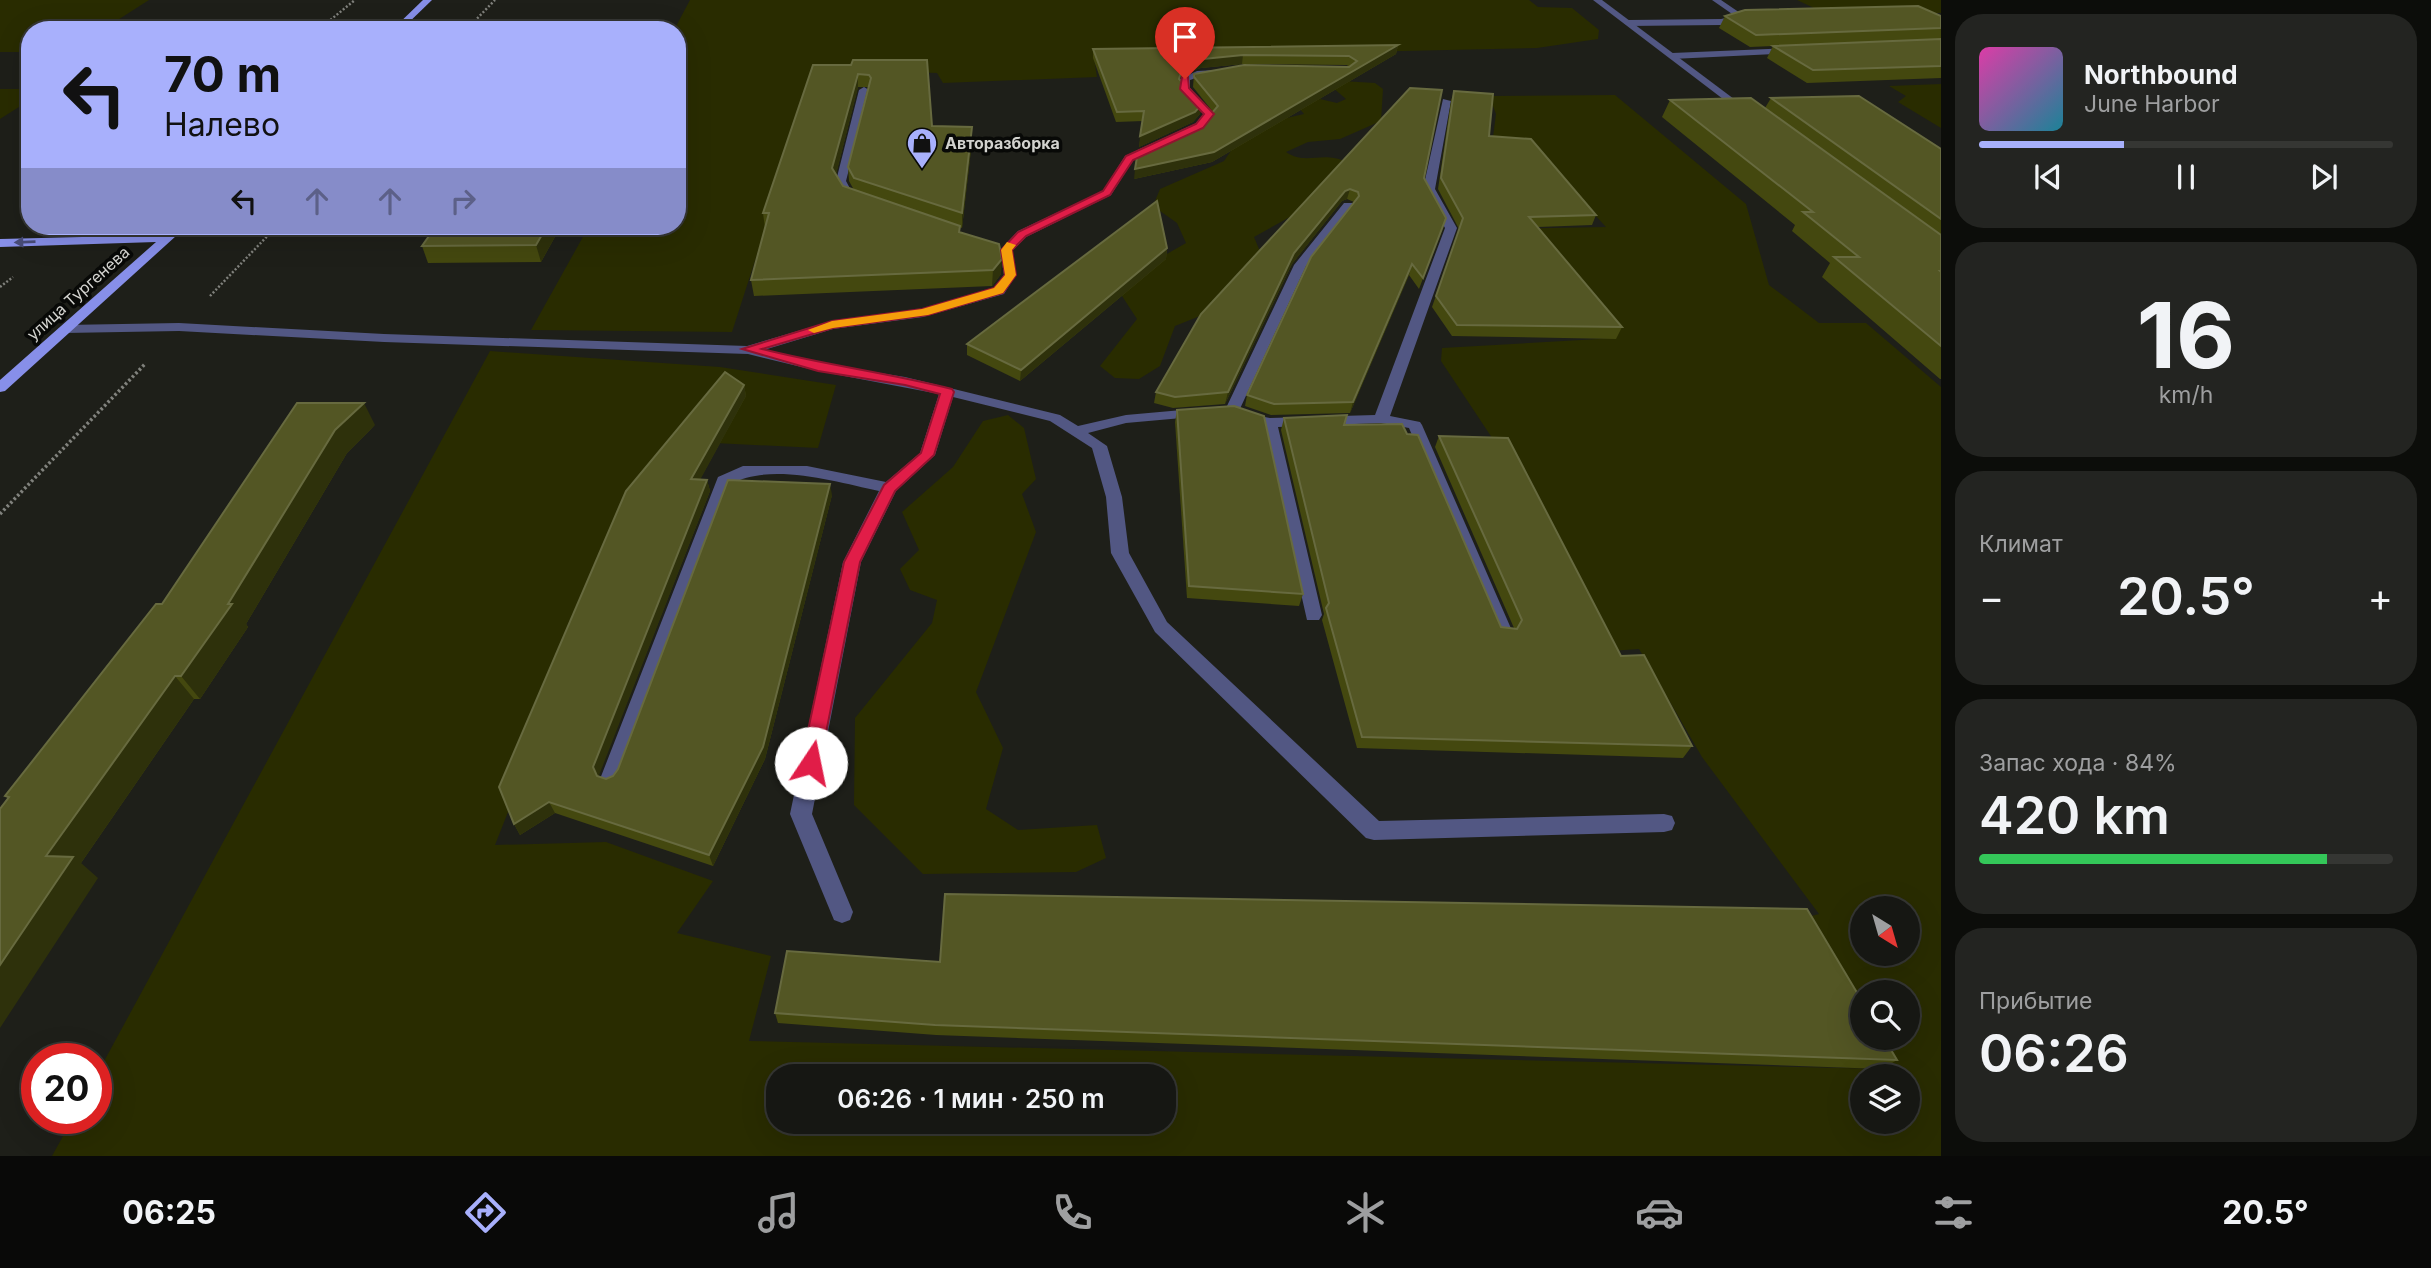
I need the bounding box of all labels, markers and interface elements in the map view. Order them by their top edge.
pin [1155,7,1215,79]
icon: arrive [1166,18,1204,56]
text: 70 m [164,45,281,104]
icon: left [49,49,140,140]
text: Northbound [2084,59,2238,90]
text: June Harbor [2084,90,2220,118]
text: Налево [164,105,280,144]
shop icon: Авторазборка [905,126,939,170]
place label: Авторазборка [945,133,1060,153]
icon: previous [2029,158,2067,196]
icon: pause [2167,158,2205,196]
icon: next [2305,158,2343,196]
icon: left [225,182,263,220]
icon: ahead [298,182,336,220]
icon: ahead [371,182,409,220]
icon: right [444,182,482,220]
one-way arrow [14,237,36,248]
street label: улица Тургенева [23,242,133,344]
text: 16 [2137,280,2235,390]
text: km/h [2159,381,2213,409]
text: Климат [1979,530,2063,558]
text: 20.5° [2117,565,2255,628]
text: − [1979,574,2004,620]
text: + [2368,574,2393,620]
position arrow [774,726,848,800]
text: Запас хода · 84% [1979,749,2177,777]
text: 420 km [1979,784,2170,847]
north arrow [1850,896,1920,966]
map controls [1850,896,1920,1134]
button: search [1850,980,1920,1050]
text: Прибытие [1979,987,2092,1015]
text: 06:26 [1979,1022,2129,1085]
speed limit sign: 20 [21,1043,112,1134]
button: layers [1850,1064,1920,1134]
text: 06:26 · 1 мин · 250 m [837,1083,1105,1114]
icon: directions [461,1188,510,1237]
icon: music [754,1188,803,1237]
icon: phone [1048,1188,1097,1237]
icon: climate [1341,1188,1390,1237]
icon: car [1635,1188,1684,1237]
icon: filters [1929,1188,1978,1237]
text: 06:25 [122,1193,216,1232]
text: 20.5° [2222,1193,2309,1232]

